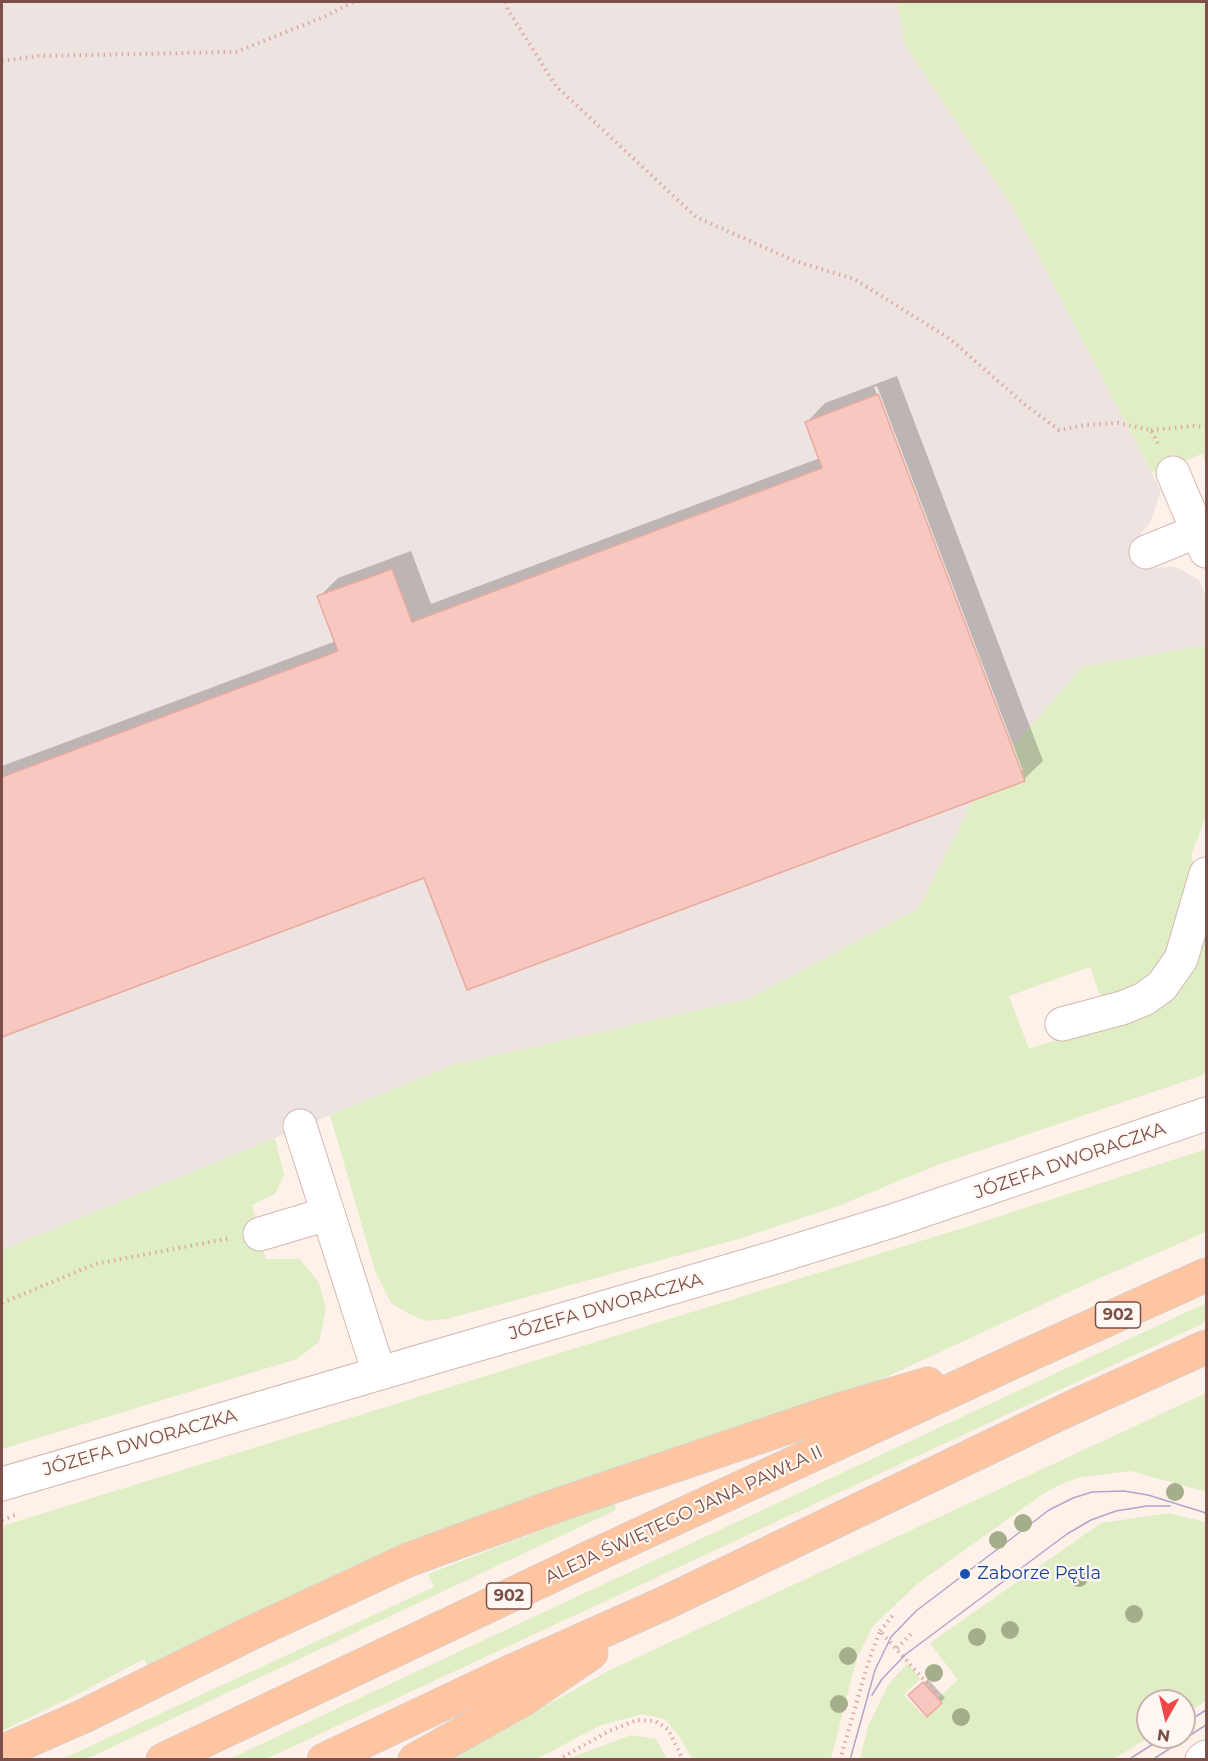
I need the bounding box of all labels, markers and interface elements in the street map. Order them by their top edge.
street label: JÓZEFA DWORACZKA [972,1118,1168,1204]
street label: JÓZEFA DWORACZKA [507,1269,705,1345]
road number: 902 [1096,1302,1140,1328]
street label: JÓZEFA DWORACZKA [41,1405,239,1481]
street label: ALEJA ŚWIĘTEGO JANA PAWŁA II [542,1441,826,1589]
place label: Zaborze Pętla [977,1563,1101,1585]
marker: Zaborze Pętla [958,1567,972,1581]
road number: 902 [486,1583,532,1609]
north arrow [1136,1689,1196,1749]
text: N [1156,1725,1171,1746]

